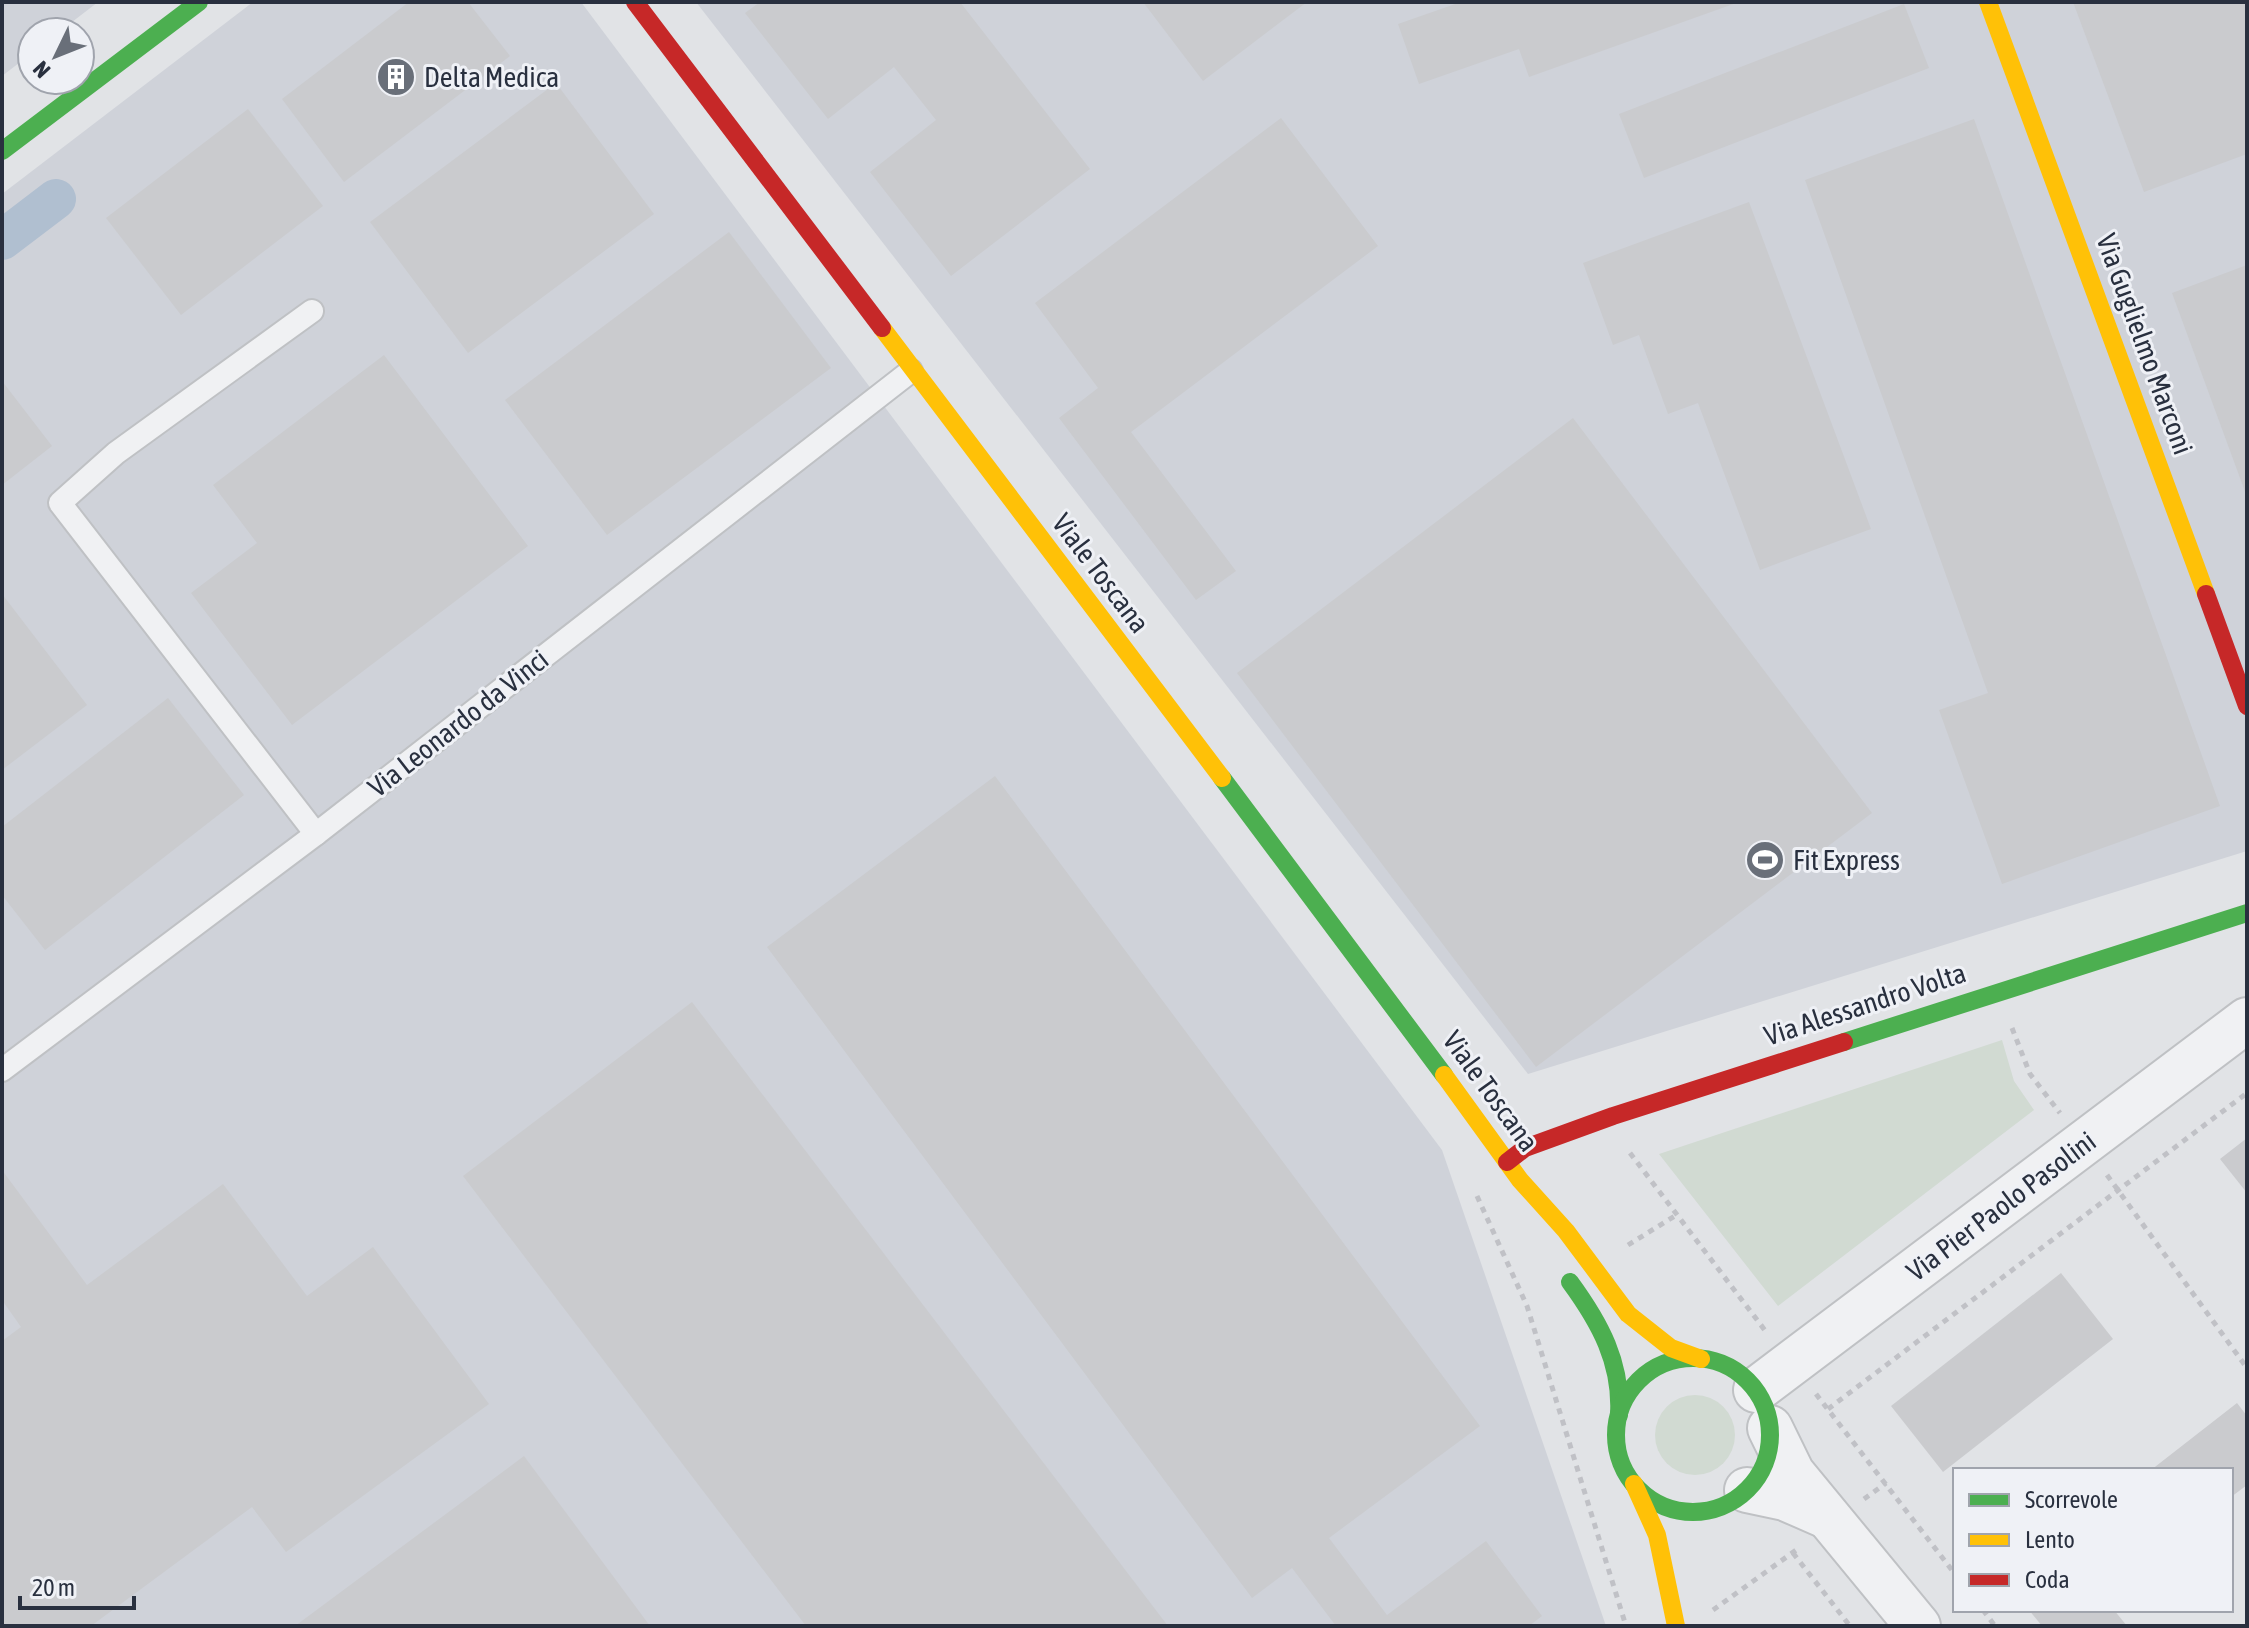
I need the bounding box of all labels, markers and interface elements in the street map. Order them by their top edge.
north arrow [16,16,96,96]
text: N [27,56,55,83]
building icon: Delta Medica [375,56,417,98]
place label: Delta Medica [424,61,559,93]
street label: Via Guglielmo Marconi [2090,229,2200,459]
street label: Viale Toscana [1046,507,1156,639]
street label: Via Leonardo da Vinci [362,643,554,803]
sports icon: Fit Express [1744,839,1786,881]
place label: Fit Express [1793,844,1900,876]
street label: Via Alessandro Volta [1760,956,1970,1052]
street label: Viale Toscana [1437,1025,1545,1157]
street label: Via Pier Paolo Pasolini [1900,1125,2102,1287]
legend [1953,1468,2233,1612]
text: Scorrevole [2025,1486,2118,1513]
text: Lento [2025,1526,2075,1553]
scale bar [20,1560,134,1610]
text: Coda [2025,1566,2070,1593]
text: 20 m [32,1574,75,1601]

